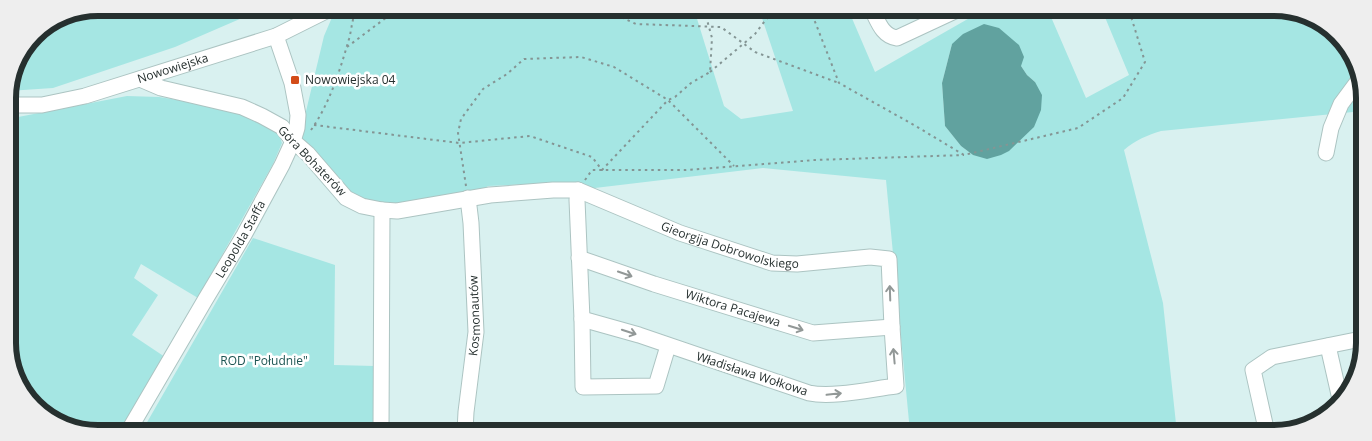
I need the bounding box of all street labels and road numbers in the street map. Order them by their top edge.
street label: Nowowiejska [135,49,210,87]
street label: Góra Bohaterów [274,122,351,200]
street label: Leopolda Staffa [211,197,269,281]
street label: Gieorgija Dobrowolskiego [659,217,799,272]
street label: Kosmonautów [464,274,484,357]
street label: Wiktora Pacajewa [683,285,783,331]
street label: Władisława Wołkowa [694,347,810,400]

